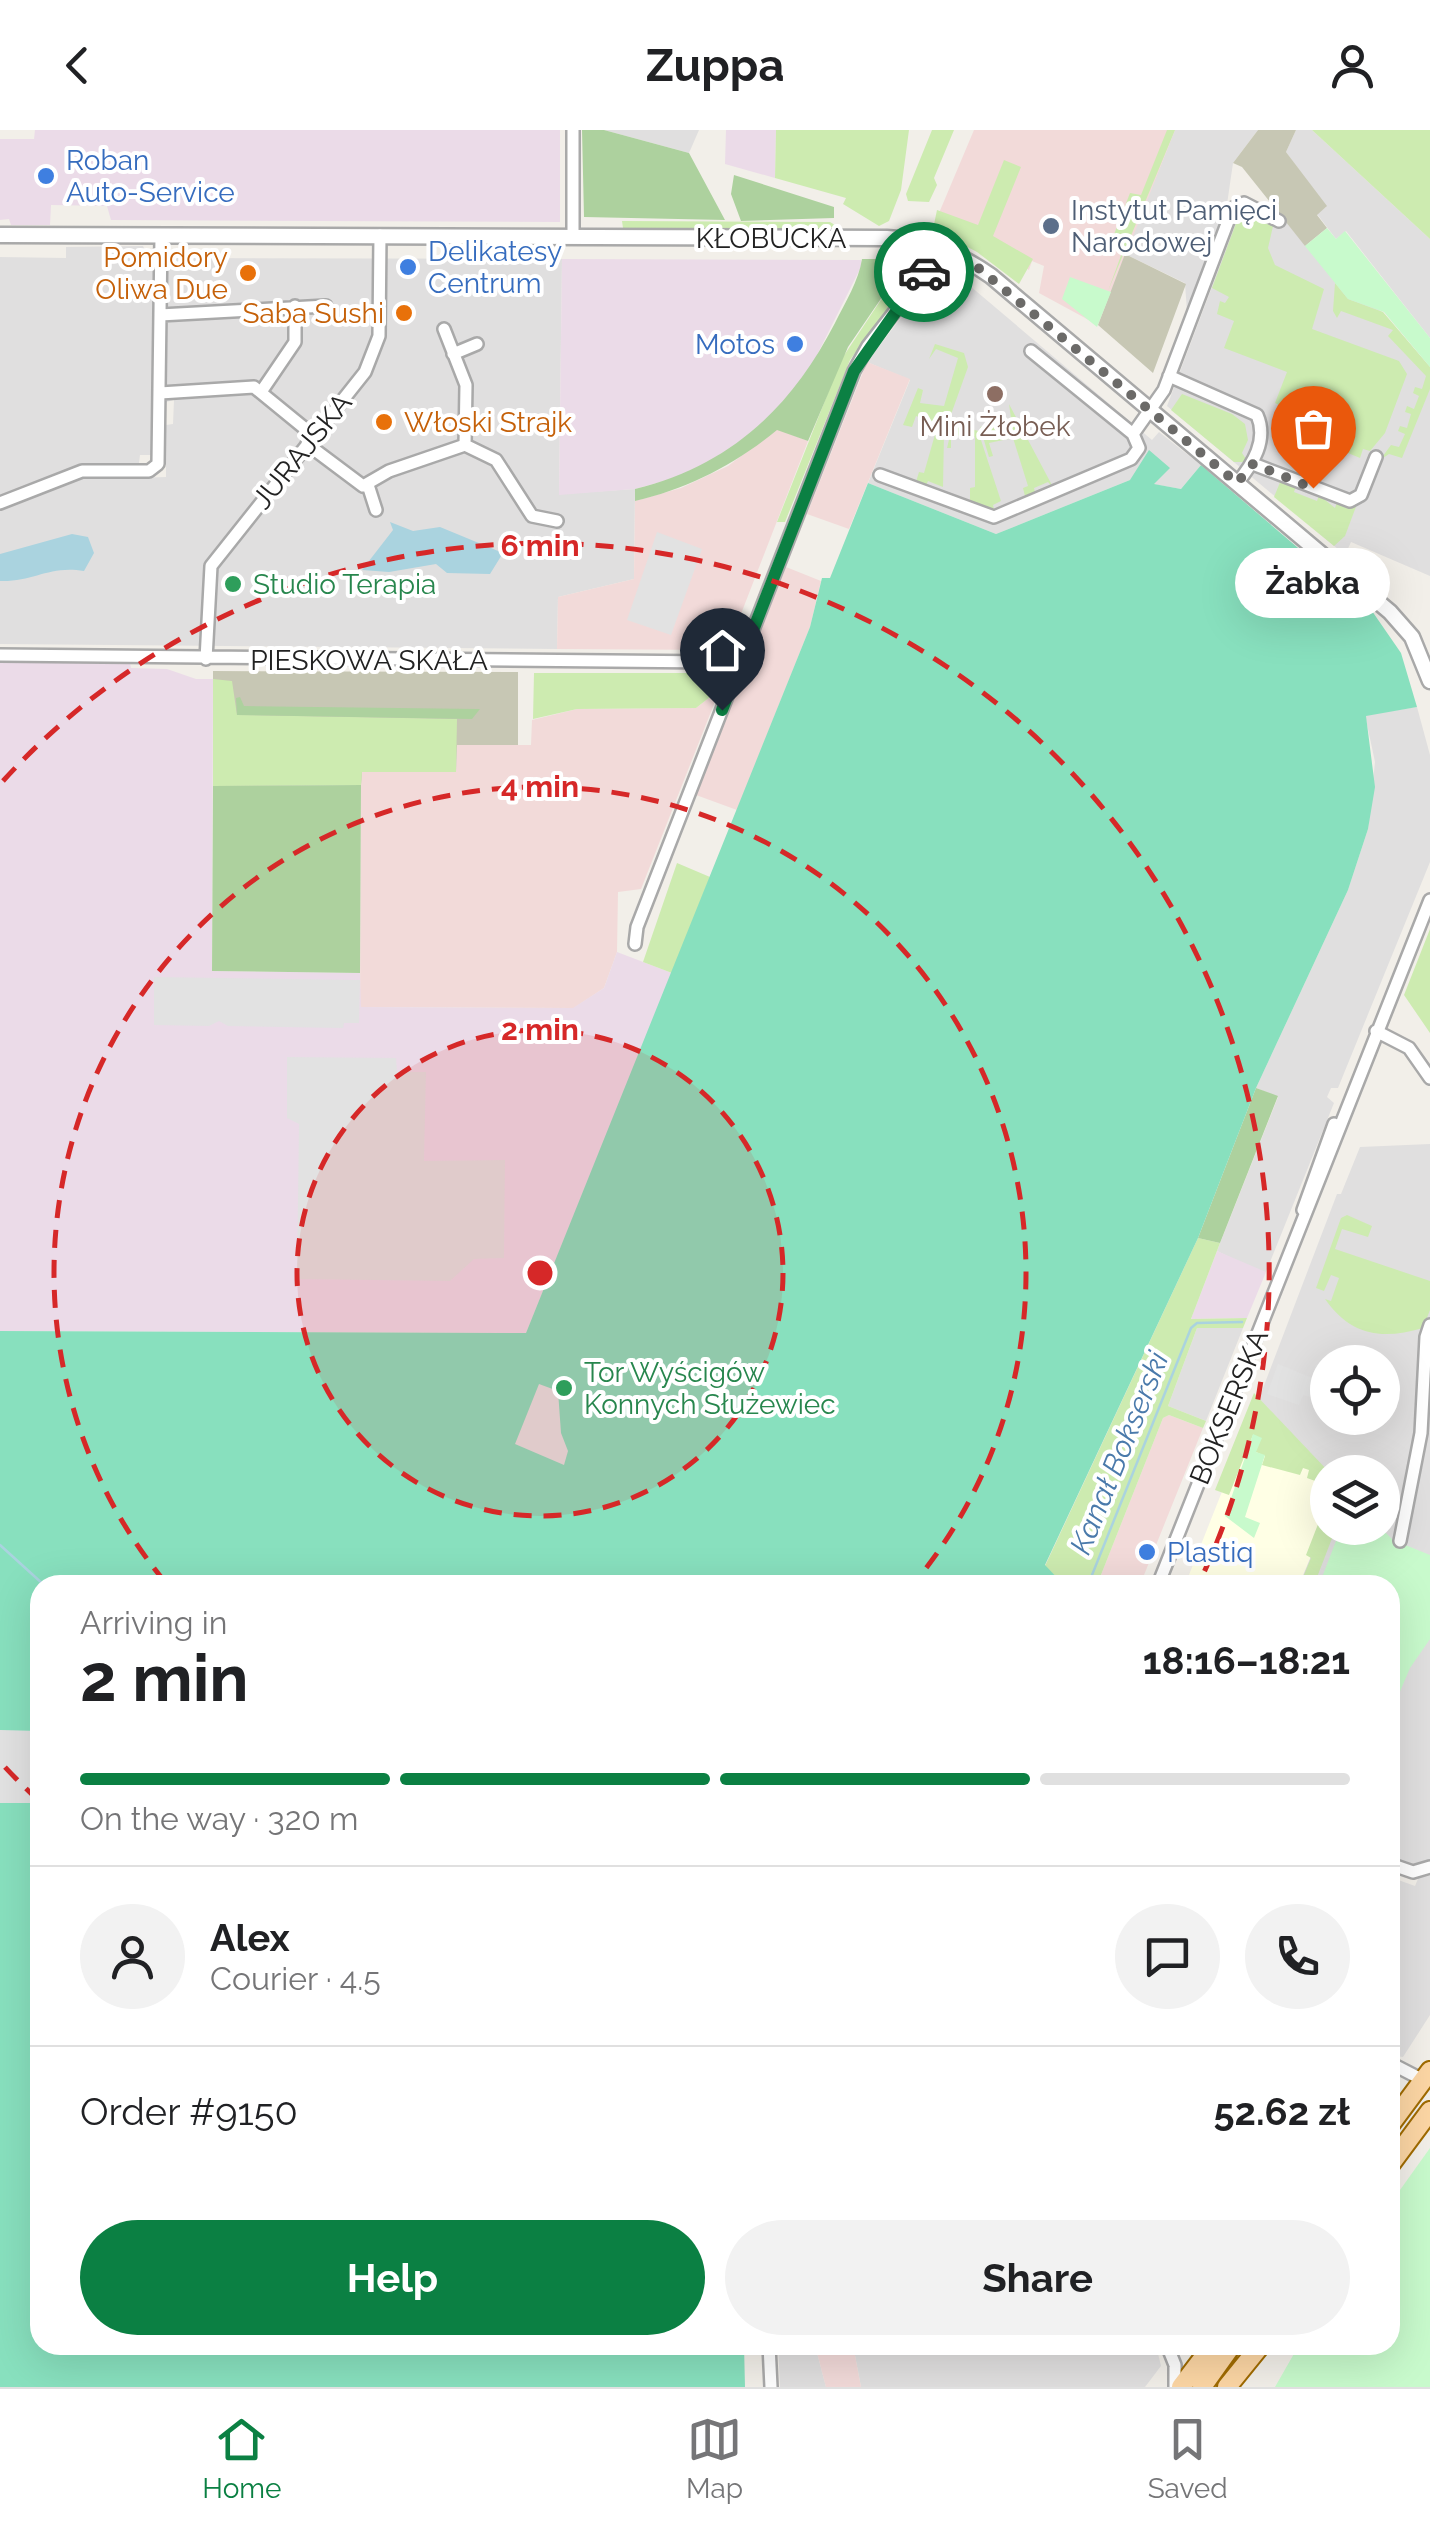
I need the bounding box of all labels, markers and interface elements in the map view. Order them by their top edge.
icon: back [50,38,105,93]
icon: person [1325,38,1380,93]
text: Zuppa [646,39,784,92]
place label: Roban Auto-Service [66,144,235,209]
marker: Roban Auto-Service [35,165,57,187]
place label: Instytut Pamięci Narodowej [1071,194,1277,259]
marker: Instytut Pamięci Narodowej [1040,215,1062,237]
street label: KŁOBUCKA [696,222,846,255]
courier [874,222,974,322]
place label: Delikatesy Centrum [428,235,562,300]
place label: Pomidory Oliwa Due [95,241,228,306]
icon: car [897,245,952,300]
marker: Delikatesy Centrum [397,256,419,278]
marker: Pomidory Oliwa Due [237,262,259,284]
place label: Saba Sushi [242,297,384,330]
marker: Saba Sushi [393,302,415,324]
place label: Motos [695,328,775,361]
marker: Motos [784,333,806,355]
marker: Mini Żłobek [984,383,1006,405]
pin [1271,386,1356,489]
street label: JURAJSKA [245,387,359,515]
icon: bag [1286,401,1341,456]
place label: Włoski Strajk [404,406,572,439]
place label: Mini Żłobek [919,410,1071,443]
marker: Włoski Strajk [373,411,395,433]
text: 6 min [500,528,580,563]
callout: Żabka [1236,548,1390,618]
text: Żabka [1265,564,1360,601]
place label: Studio Terapia [253,568,436,601]
marker: Studio Terapia [222,573,244,595]
pin [680,608,765,711]
icon: home [695,623,750,678]
street label: PIESKOWA SKAŁA [250,644,488,677]
text: 4 min [501,769,579,804]
text: 2 min [501,1012,579,1047]
centre of rings [522,1255,558,1291]
street label: BOKSERSKA [1183,1325,1275,1489]
map controls [1310,1345,1400,1545]
button: locate [1310,1345,1400,1435]
water label: Kanał Bokserski [1063,1346,1176,1559]
place label: Tor Wyścigów Konnych Służewiec [584,1356,836,1421]
marker: Tor Wyścigów Konnych Służewiec [553,1377,575,1399]
button: layers [1310,1455,1400,1545]
place label: Plastiq [1167,1536,1254,1569]
marker: Plastiq [1136,1541,1158,1563]
text: Arriving in [80,1604,227,1641]
text: 18:16–18:21 [1143,1638,1350,1683]
text: 2 min [80,1640,249,1716]
text: On the way · 320 m [80,1800,358,1837]
button: person [80,1904,185,2009]
button: chat [1115,1904,1220,2009]
button: phone [1245,1904,1350,2009]
text: Alex [210,1915,290,1960]
text: Courier · 4.5 [210,1960,381,1997]
text: Order #9150 [80,2089,298,2134]
text: 52.62 zł [1214,2089,1350,2134]
button: Help [80,2220,705,2335]
button: Share [725,2220,1350,2335]
tab: Home [202,2412,282,2505]
tab: Map [686,2412,743,2505]
tab: Saved [1148,2412,1228,2505]

